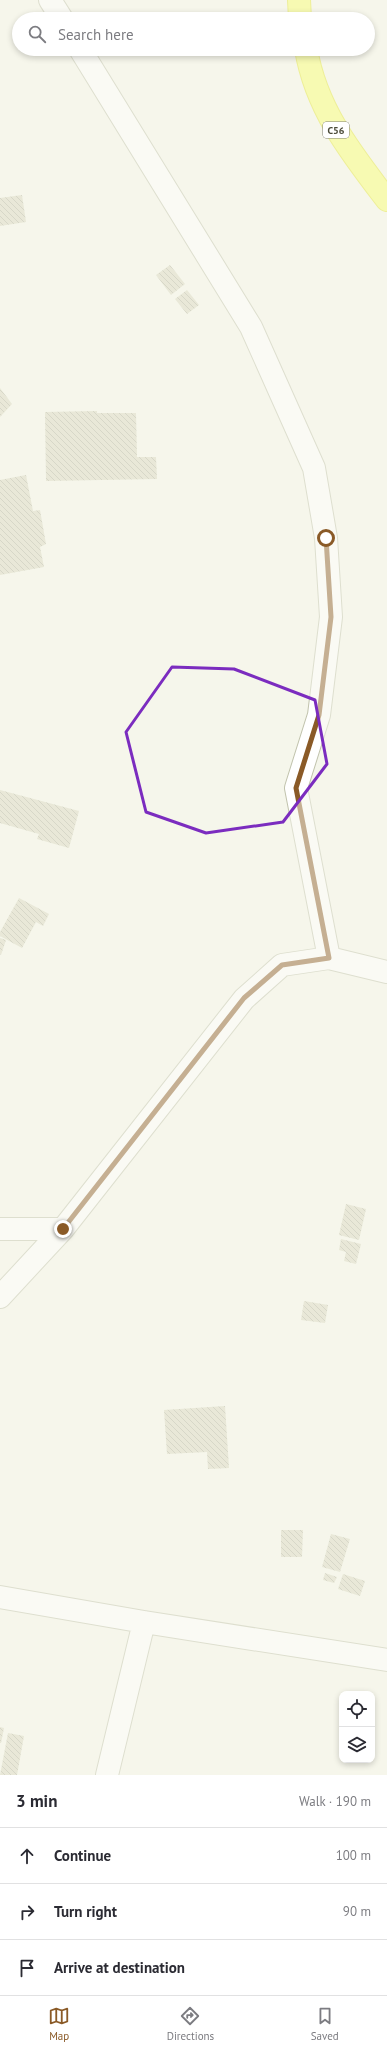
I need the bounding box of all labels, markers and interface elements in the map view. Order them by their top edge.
search box [12,12,375,56]
icon: search [26,23,48,45]
text: Search here [58,25,134,44]
road number: C56 [323,122,349,138]
route start [317,529,335,547]
route end [54,1220,72,1238]
map controls [339,1691,375,1763]
button: locate [339,1691,375,1727]
button: layers [339,1727,375,1763]
text: 3 min [16,1790,57,1812]
text: Walk · 190 m [299,1793,371,1810]
icon: ahead [16,1845,38,1867]
text: Continue [54,1846,111,1865]
text: 100 m [336,1847,371,1864]
icon: right [16,1901,38,1923]
text: Turn right [54,1902,117,1921]
text: 90 m [343,1903,371,1920]
icon: arrive [16,1957,38,1979]
text: Arrive at destination [54,1958,185,1977]
tab: Map [48,2005,70,2043]
tab: Directions [167,2005,214,2043]
tab: Saved [311,2005,339,2043]

